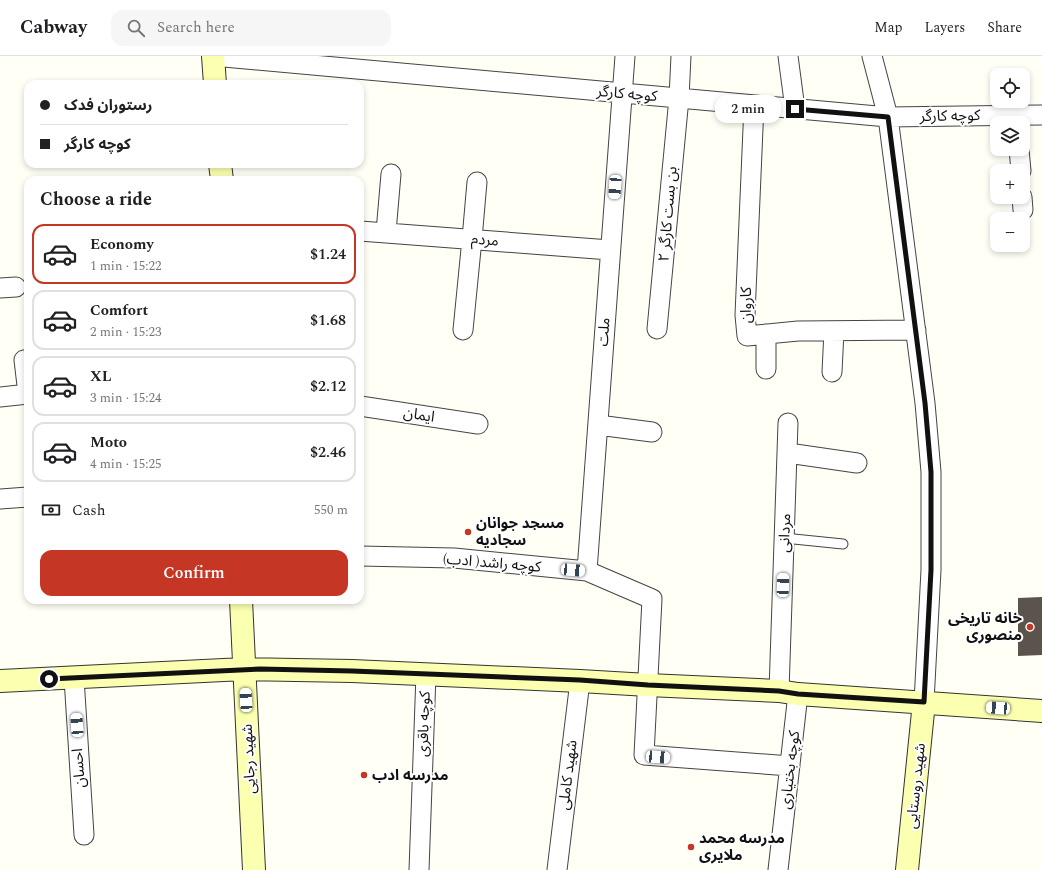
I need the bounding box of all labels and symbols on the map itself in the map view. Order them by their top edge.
street label: کوچه کارگر [595,80,659,108]
callout: 2 min [715,95,781,123]
route end [786,100,804,118]
street label: کوچه کارگر [918,104,981,128]
street label: بن بست کارگر ۲ [652,165,684,263]
car [608,175,622,199]
street label: مردم [470,227,500,253]
street label: کاروان [735,286,758,323]
street label: ملت [592,317,616,347]
street label: ایمان [402,401,436,429]
place label: مسجد جوانان سجادیه [476,512,564,552]
street label: مردانی [773,513,797,553]
marker: مسجد جوانان سجادیه [463,527,473,537]
street label: کوچه راشد( ادب) [442,547,543,579]
car [561,563,585,577]
car [777,573,789,597]
place label: خانه تاریخی منصوری [948,607,1023,647]
marker: خانه تاریخی منصوری [1025,622,1035,632]
route start [40,670,58,688]
car [239,688,253,712]
street label: کوچه باقری [411,690,437,757]
car [986,701,1010,715]
car [70,713,84,737]
street label: شهید رجایی [236,723,262,795]
street label: کوچه بختیاری [774,728,806,811]
street label: شهید کاملی [552,738,584,811]
street label: شهید روستایی [900,742,932,830]
street label: احسان [66,747,92,789]
car [646,750,670,764]
place label: مدرسه ادب [372,764,449,787]
marker: مدرسه ادب [359,770,369,780]
place label: مدرسه محمد ملایری [699,827,785,867]
marker: مدرسه محمد ملایری [686,842,696,852]

